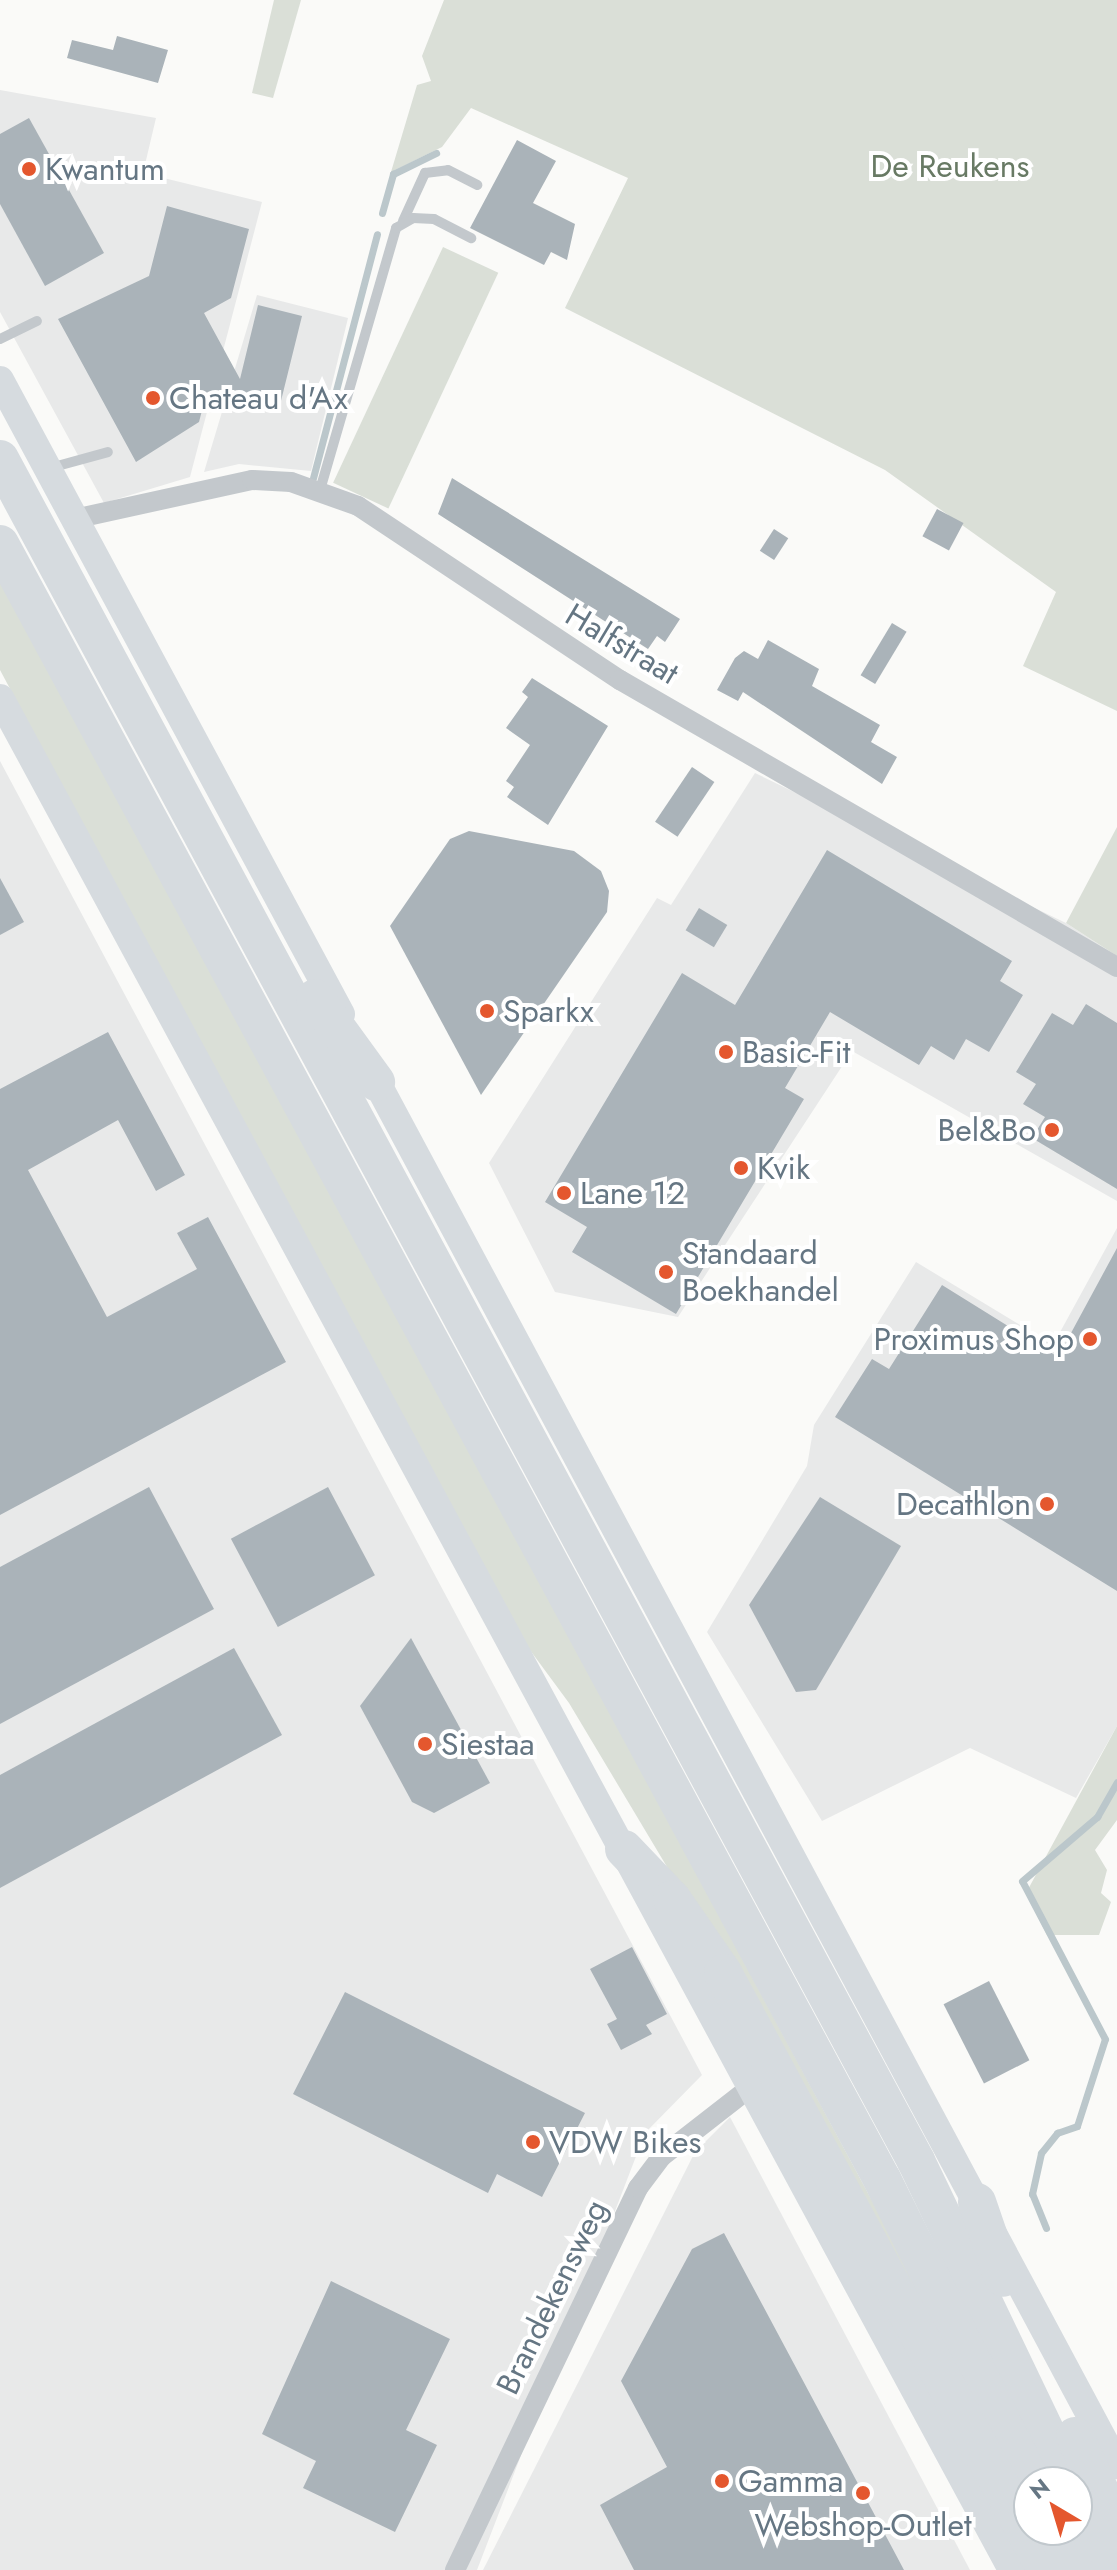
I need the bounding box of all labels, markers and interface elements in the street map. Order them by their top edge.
park label: De Reukens [871,147,1029,185]
place label: Kwantum [45,150,165,188]
marker: Kwantum [20,160,38,178]
place label: Chateau d'Ax [169,379,348,417]
marker: Chateau d'Ax [144,389,162,407]
street label: Halfstraat [559,595,685,693]
place label: Sparkx [503,992,594,1030]
marker: Sparkx [478,1002,496,1020]
place label: Basic-Fit [742,1033,850,1071]
marker: Basic-Fit [717,1043,735,1061]
place label: Bel&Bo [937,1111,1036,1149]
marker: Bel&Bo [1043,1121,1061,1139]
place label: Kvik [757,1149,810,1187]
marker: Kvik [732,1159,750,1177]
place label: Lane 12 [580,1174,685,1212]
marker: Lane 12 [555,1184,573,1202]
place label: Standaard Boekhandel [682,1235,839,1310]
marker: Standaard Boekhandel [657,1263,675,1281]
place label: Proximus Shop [874,1320,1074,1358]
marker: Proximus Shop [1081,1330,1099,1348]
place label: Decathlon [896,1485,1031,1523]
marker: Decathlon [1038,1495,1056,1513]
place label: Siestaa [441,1725,535,1763]
marker: Siestaa [416,1735,434,1753]
place label: VDW Bikes [549,2123,701,2161]
marker: VDW Bikes [524,2133,542,2151]
street label: Brandekensweg [488,2194,616,2400]
place label: Gamma [738,2462,844,2500]
north arrow [1013,2466,1093,2546]
text: N [1023,2471,1056,2507]
marker: Gamma [713,2472,731,2490]
marker: Webshop-Outlet [854,2484,872,2502]
place label: Webshop-Outlet [754,2506,972,2544]

